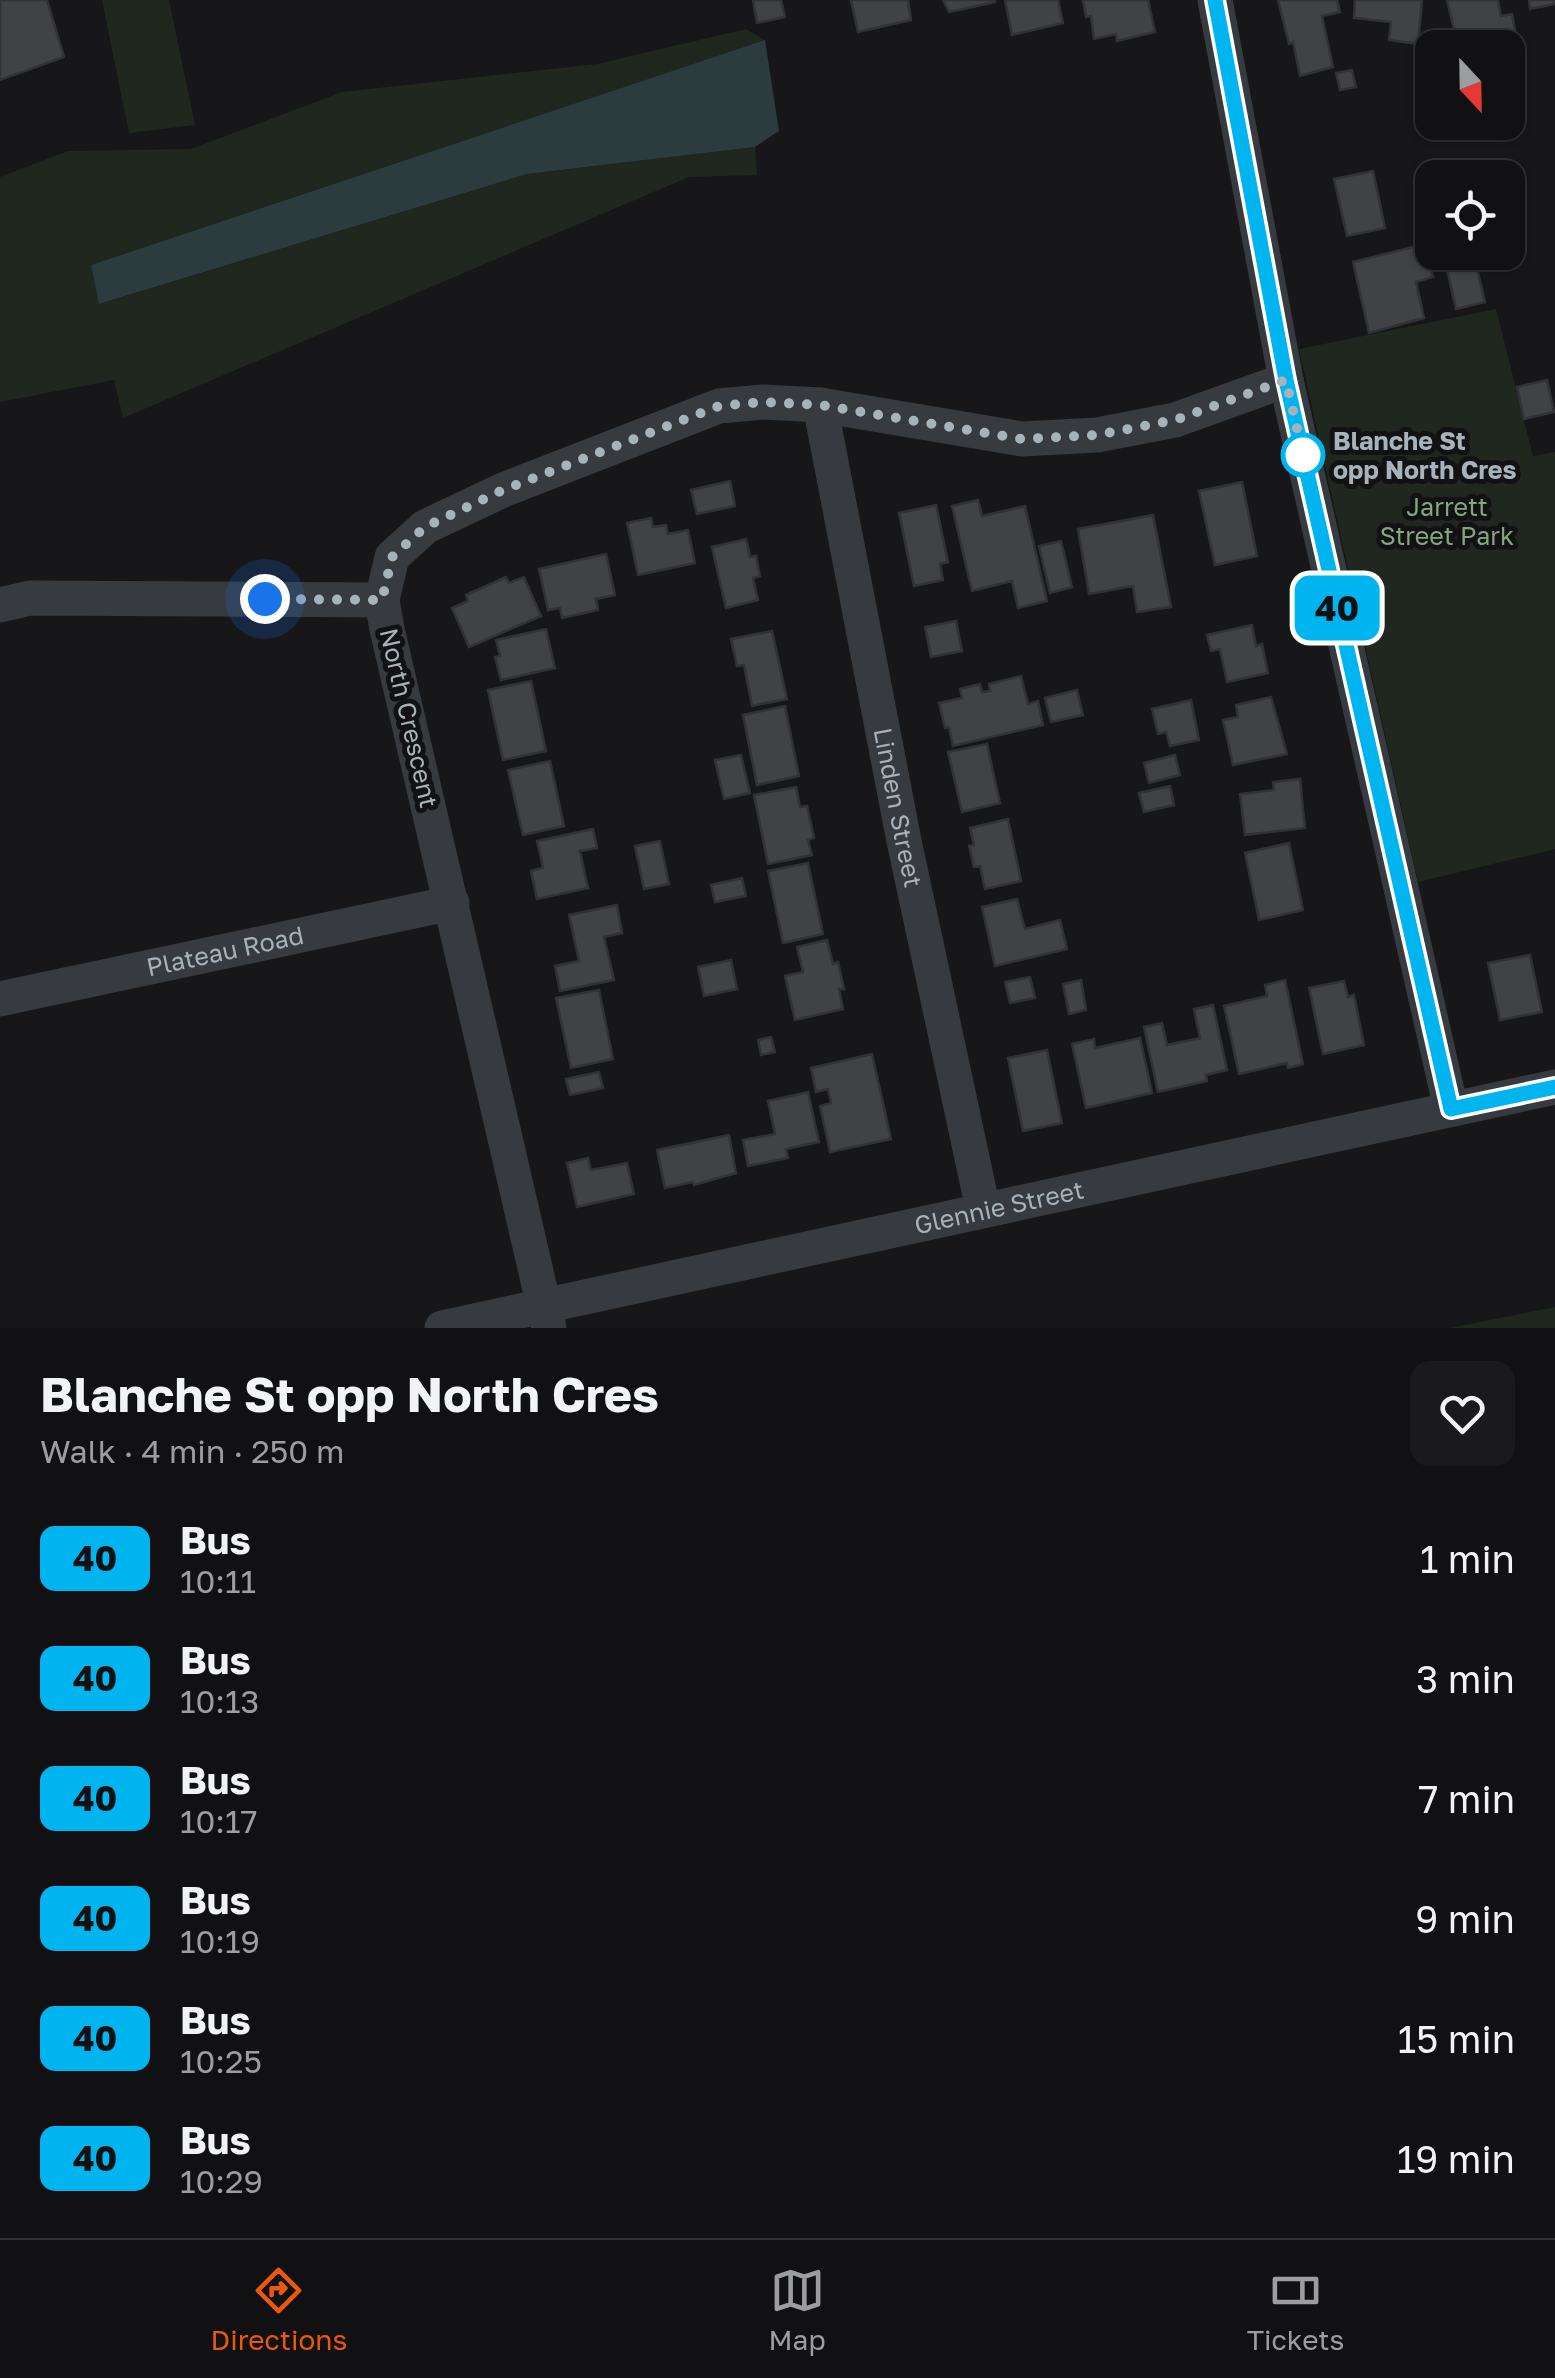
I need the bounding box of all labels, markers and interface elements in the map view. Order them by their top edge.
north arrow [1415,30,1525,140]
map controls [1415,30,1525,270]
button: locate [1415,160,1525,270]
place label: Blanche St opp North Cres [1333,425,1517,485]
marker: Blanche St opp North Cres [1282,434,1324,476]
park label: Jarrett Street Park [1380,491,1514,551]
your location [240,574,290,624]
line badge: 40 [1292,576,1382,640]
text: 40 [1315,587,1359,629]
street label: North Crescent [374,625,445,811]
street label: Linden Street [868,725,930,890]
street label: Plateau Road [144,919,306,982]
street label: Glennie Street [912,1174,1086,1240]
button: heart [1410,1361,1515,1466]
text: Blanche St opp North Cres [40,1365,659,1423]
text: Walk · 4 min · 250 m [40,1432,344,1470]
text: Bus [180,1517,251,1562]
text: 1 min [1420,1536,1515,1581]
text: 40 [73,1537,117,1579]
text: 10:11 [180,1562,256,1600]
text: Bus [180,1637,251,1682]
text: 3 min [1416,1656,1515,1701]
text: 40 [73,1657,117,1699]
text: 10:13 [180,1682,259,1720]
text: Bus [180,1757,251,1802]
text: 7 min [1418,1776,1515,1821]
text: 40 [73,1777,117,1819]
text: 10:17 [180,1802,257,1840]
text: Bus [180,1877,251,1922]
text: 9 min [1415,1896,1515,1941]
text: 40 [73,1897,117,1939]
text: 10:19 [180,1922,260,1960]
text: Bus [180,1997,251,2042]
text: 15 min [1398,2016,1515,2061]
text: 40 [73,2017,117,2059]
text: 10:25 [180,2042,262,2080]
text: Bus [180,2117,251,2162]
text: 19 min [1397,2136,1515,2181]
text: 40 [73,2137,117,2179]
text: 10:29 [180,2162,263,2200]
tab: Directions [211,2263,347,2356]
tab: Map [769,2263,826,2356]
tab: Tickets [1247,2263,1344,2356]

